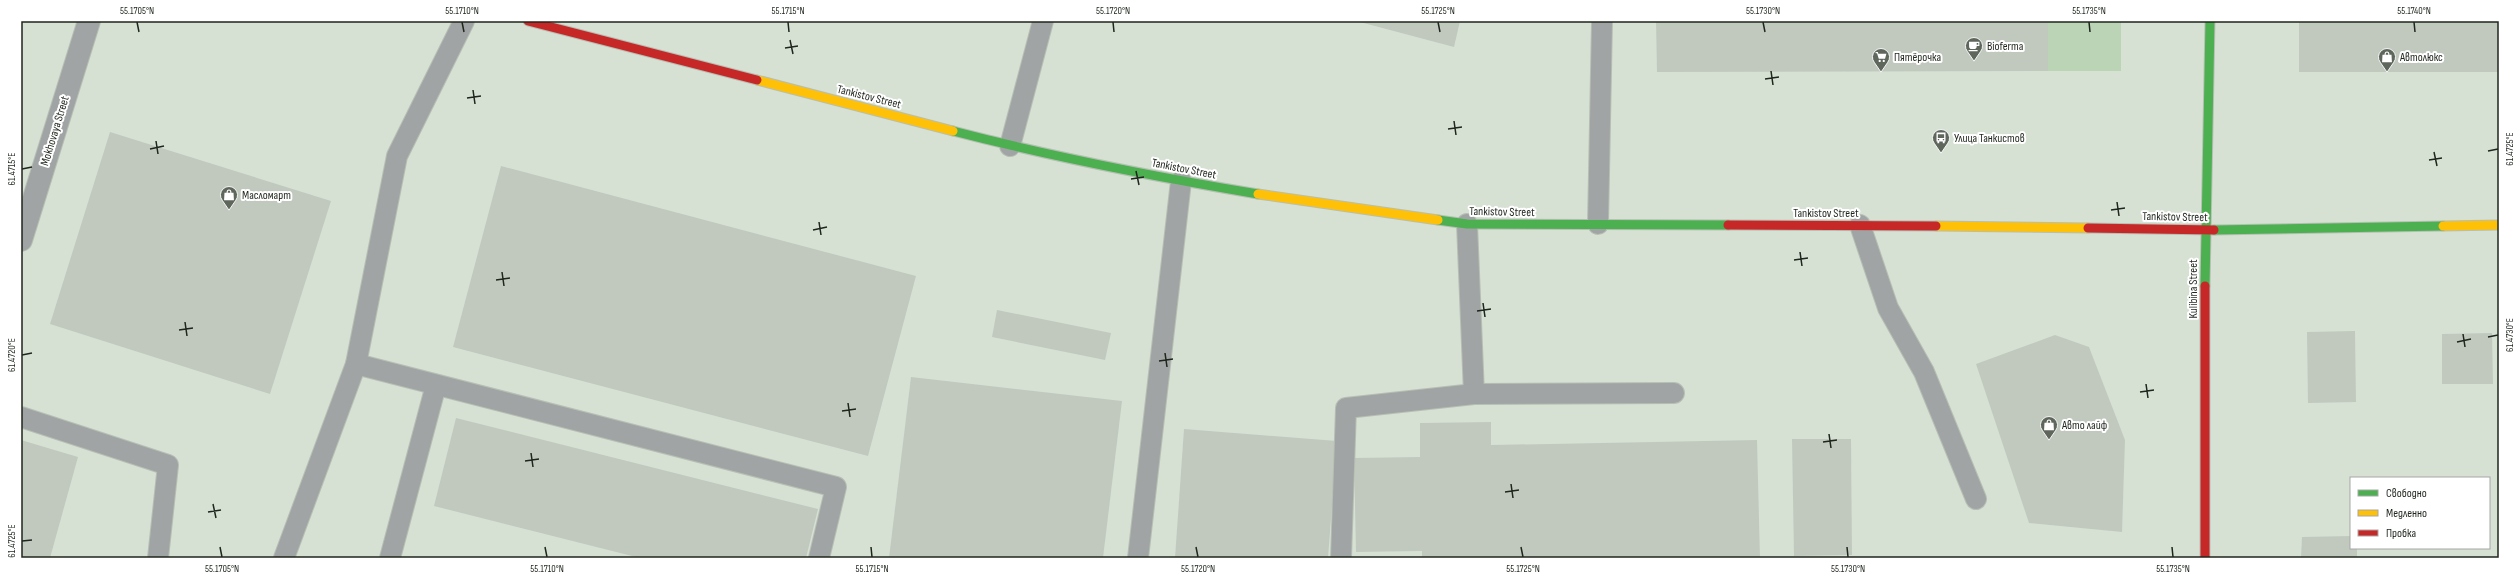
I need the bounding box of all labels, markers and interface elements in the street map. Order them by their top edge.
text: 55.1705°N [120,5,154,17]
text: 55.1710°N [445,5,479,17]
text: 55.1715°N [771,5,805,17]
text: 55.1720°N [1096,5,1130,17]
text: 55.1725°N [1421,5,1455,17]
text: 55.1730°N [1746,5,1780,17]
text: 55.1735°N [2072,5,2106,17]
text: 55.1740°N [2397,5,2431,17]
cafe icon: Bioferma [1964,36,1984,61]
place label: Bioferma [1987,39,2024,54]
supermarket icon: Пятёрочка [1871,47,1891,72]
shop icon: Автолюкс [2377,47,2397,72]
place label: Пятёрочка [1894,50,1942,65]
place label: Автолюкс [2399,50,2443,65]
street label: Tankistov Street [836,82,903,112]
street label: Mokhovaya Street [37,94,73,168]
bus stop icon: Улица Танкистов [1931,128,1951,153]
place label: Улица Танкистов [1954,131,2025,146]
text: 61.4725°E [2504,132,2516,166]
text: 61.4715°E [6,153,18,185]
street label: Tankistov Street [1151,155,1218,183]
shop icon: Масломарт [219,185,239,210]
place label: Масломарт [242,188,291,203]
street label: Tankistov Street [1469,204,1535,220]
street label: Tankistov Street [1793,206,1859,221]
street label: Tankistov Street [2142,209,2208,225]
street label: Kulibina Street [2186,259,2201,319]
text: 61.4730°E [2504,318,2516,352]
text: 61.4720°E [6,338,18,372]
shop icon: Авто лайф [2039,415,2059,440]
place label: Авто лайф [2061,418,2107,433]
legend [2350,477,2490,549]
text: Свободно [2386,486,2427,501]
text: Медленно [2386,506,2427,521]
text: 61.4725°E [6,524,18,558]
text: Пробка [2386,526,2417,541]
text: 55.1705°N [205,563,239,575]
text: 55.1710°N [530,563,564,575]
text: 55.1715°N [855,563,889,575]
text: 55.1720°N [1181,563,1215,575]
text: 55.1725°N [1506,563,1540,575]
text: 55.1730°N [1831,563,1865,575]
text: 55.1735°N [2156,563,2190,575]

